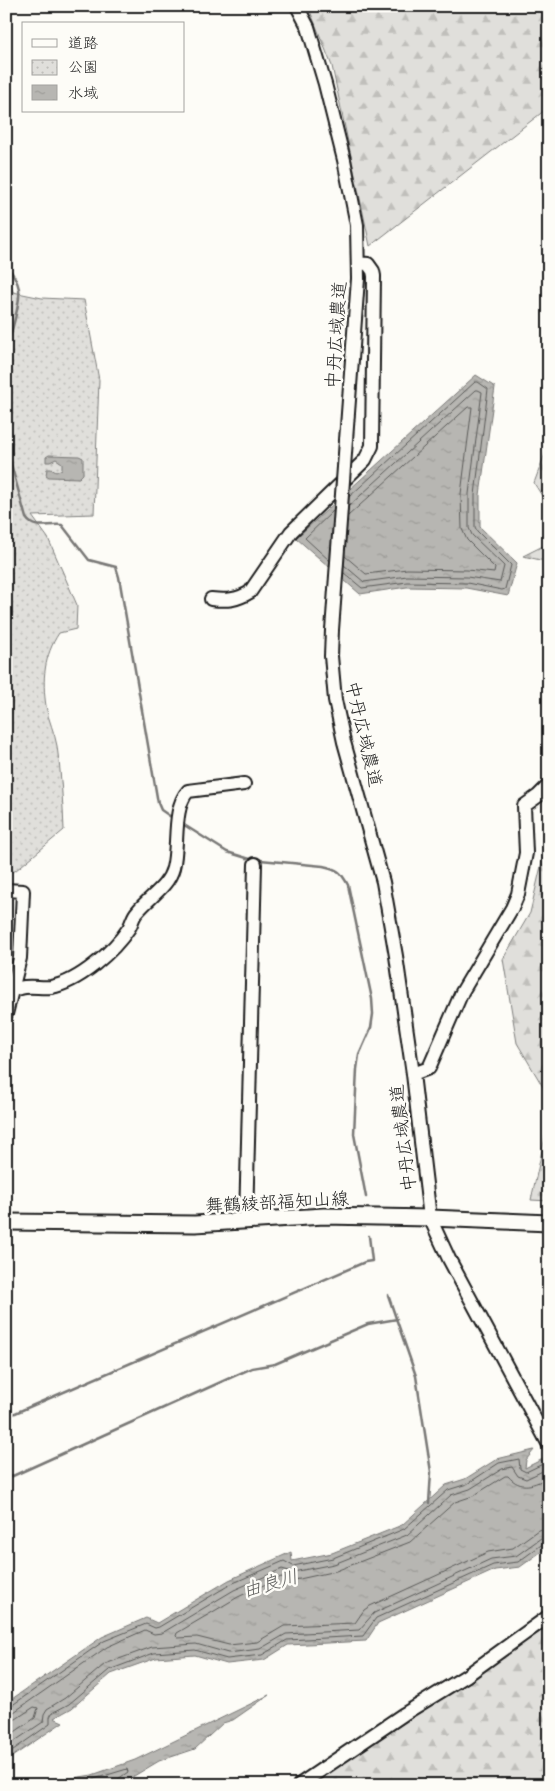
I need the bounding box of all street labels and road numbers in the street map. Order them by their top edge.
street label: 中丹広域農道 [321,280,355,390]
street label: 中丹広域農道 [337,679,387,790]
street label: 中丹広域農道 [386,1083,424,1193]
street label: 舞鶴綾部福知山線 [205,1187,350,1221]

